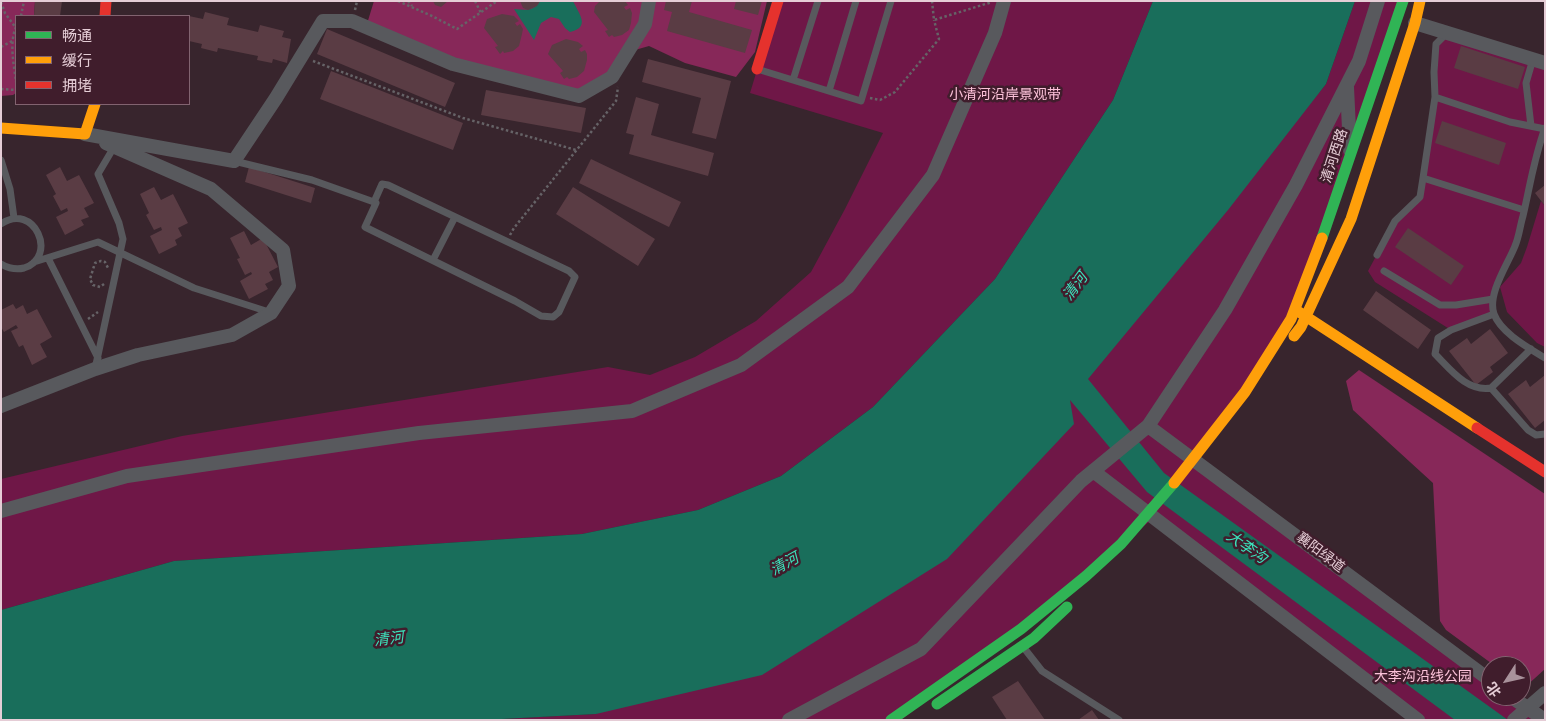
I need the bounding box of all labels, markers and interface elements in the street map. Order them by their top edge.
legend [15,15,190,105]
text: 畅通 [62,27,92,46]
text: 缓行 [62,52,92,71]
text: 拥堵 [62,77,92,96]
park label: 小清河沿岸景观带 [949,87,1061,103]
street label: 清河西路 [1318,127,1352,185]
water label: 清河 [1060,270,1092,304]
water label: 大李沟 [1222,528,1270,568]
street label: 襄阳绿道 [1293,529,1347,577]
water label: 清河 [768,550,802,580]
water label: 清河 [373,629,405,651]
north arrow [1481,656,1531,706]
park label: 大李沟沿线公园 [1374,669,1472,685]
text: 北 [1483,679,1505,700]

